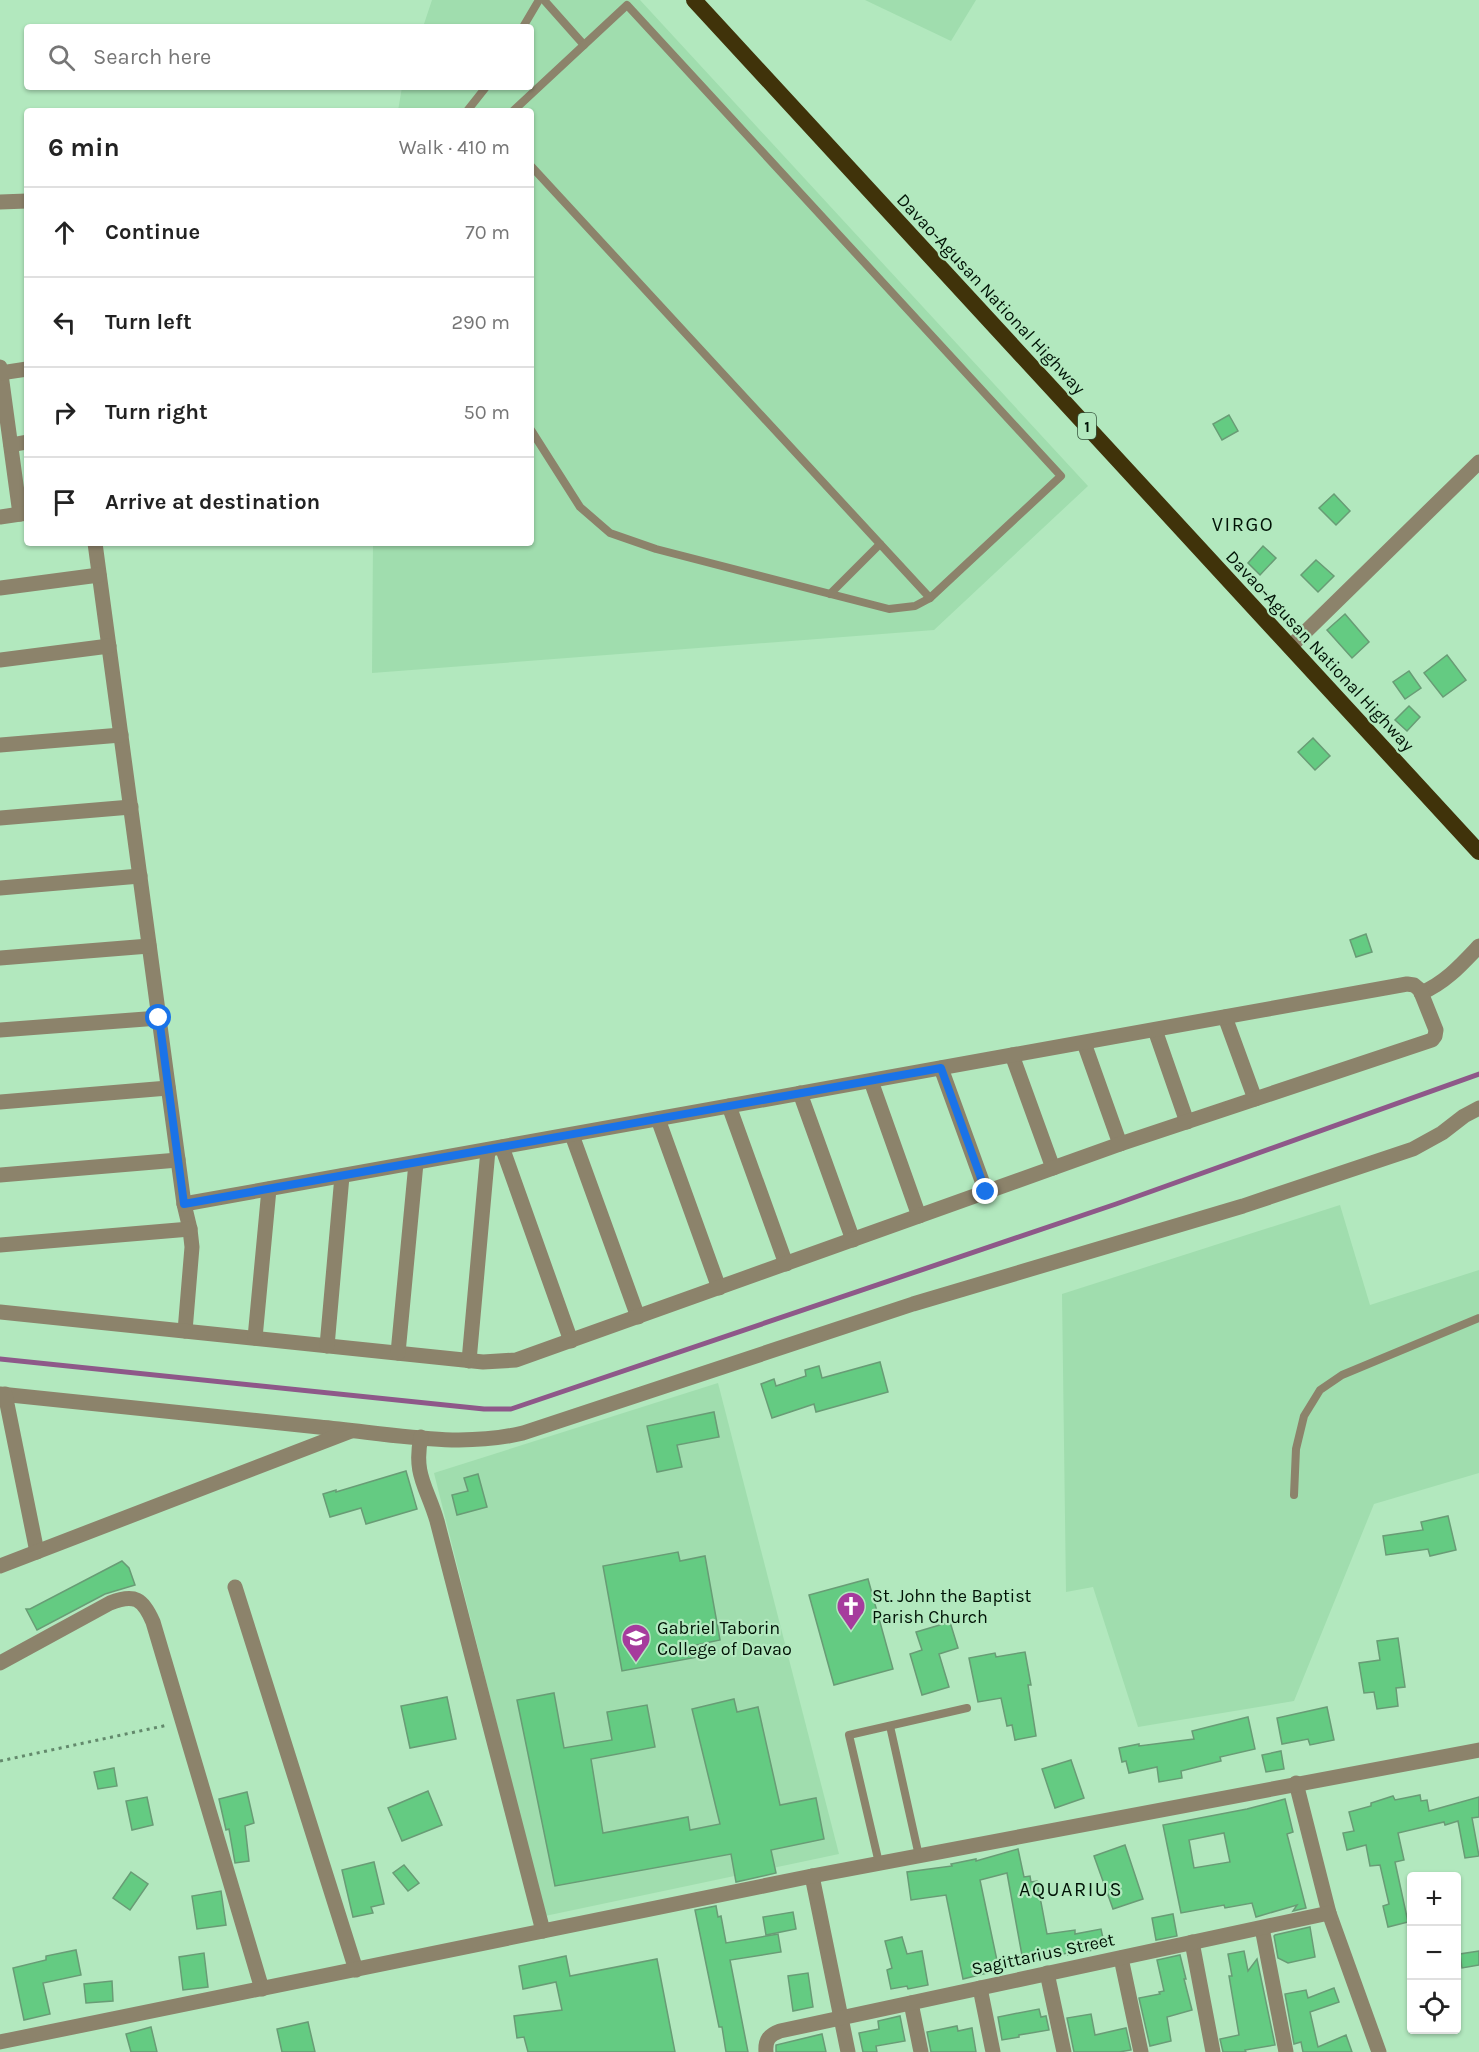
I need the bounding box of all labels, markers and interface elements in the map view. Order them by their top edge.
search box [24,24,534,90]
icon: search [45,41,78,74]
text: Search here [93,44,211,70]
text: 6 min [48,132,120,163]
text: Walk · 410 m [399,136,510,159]
street label: Davao-Agusan National Highway [892,189,1090,400]
icon: ahead [48,216,81,249]
text: Continue [105,219,200,245]
text: 70 m [465,221,510,244]
icon: left [48,306,81,339]
text: Turn left [105,309,192,335]
text: 290 m [451,311,510,334]
icon: right [48,396,81,429]
text: Turn right [105,399,208,425]
text: 50 m [463,401,510,424]
road number: 1 [1078,413,1096,439]
icon: arrive [48,486,81,519]
text: Arrive at destination [105,489,320,515]
district label: VIRGO [1212,513,1274,536]
street label: Davao-Agusan National Highway [1221,546,1419,757]
route start [145,1004,171,1030]
route end [972,1178,998,1204]
place label: St. John the Baptist Parish Church [872,1585,1032,1628]
church icon: St. John the Baptist Parish Church [835,1590,867,1632]
place label: Gabriel Taborin College of Davao [657,1617,792,1660]
school or university icon: Gabriel Taborin College of Davao [620,1622,652,1664]
map controls [1407,1872,1461,2034]
button: + [1407,1872,1461,1926]
district label: AQUARIUS [1019,1878,1123,1901]
button: − [1407,1926,1461,1980]
street label: Sagittarius Street [969,1928,1117,1980]
button: locate [1407,1980,1461,2034]

